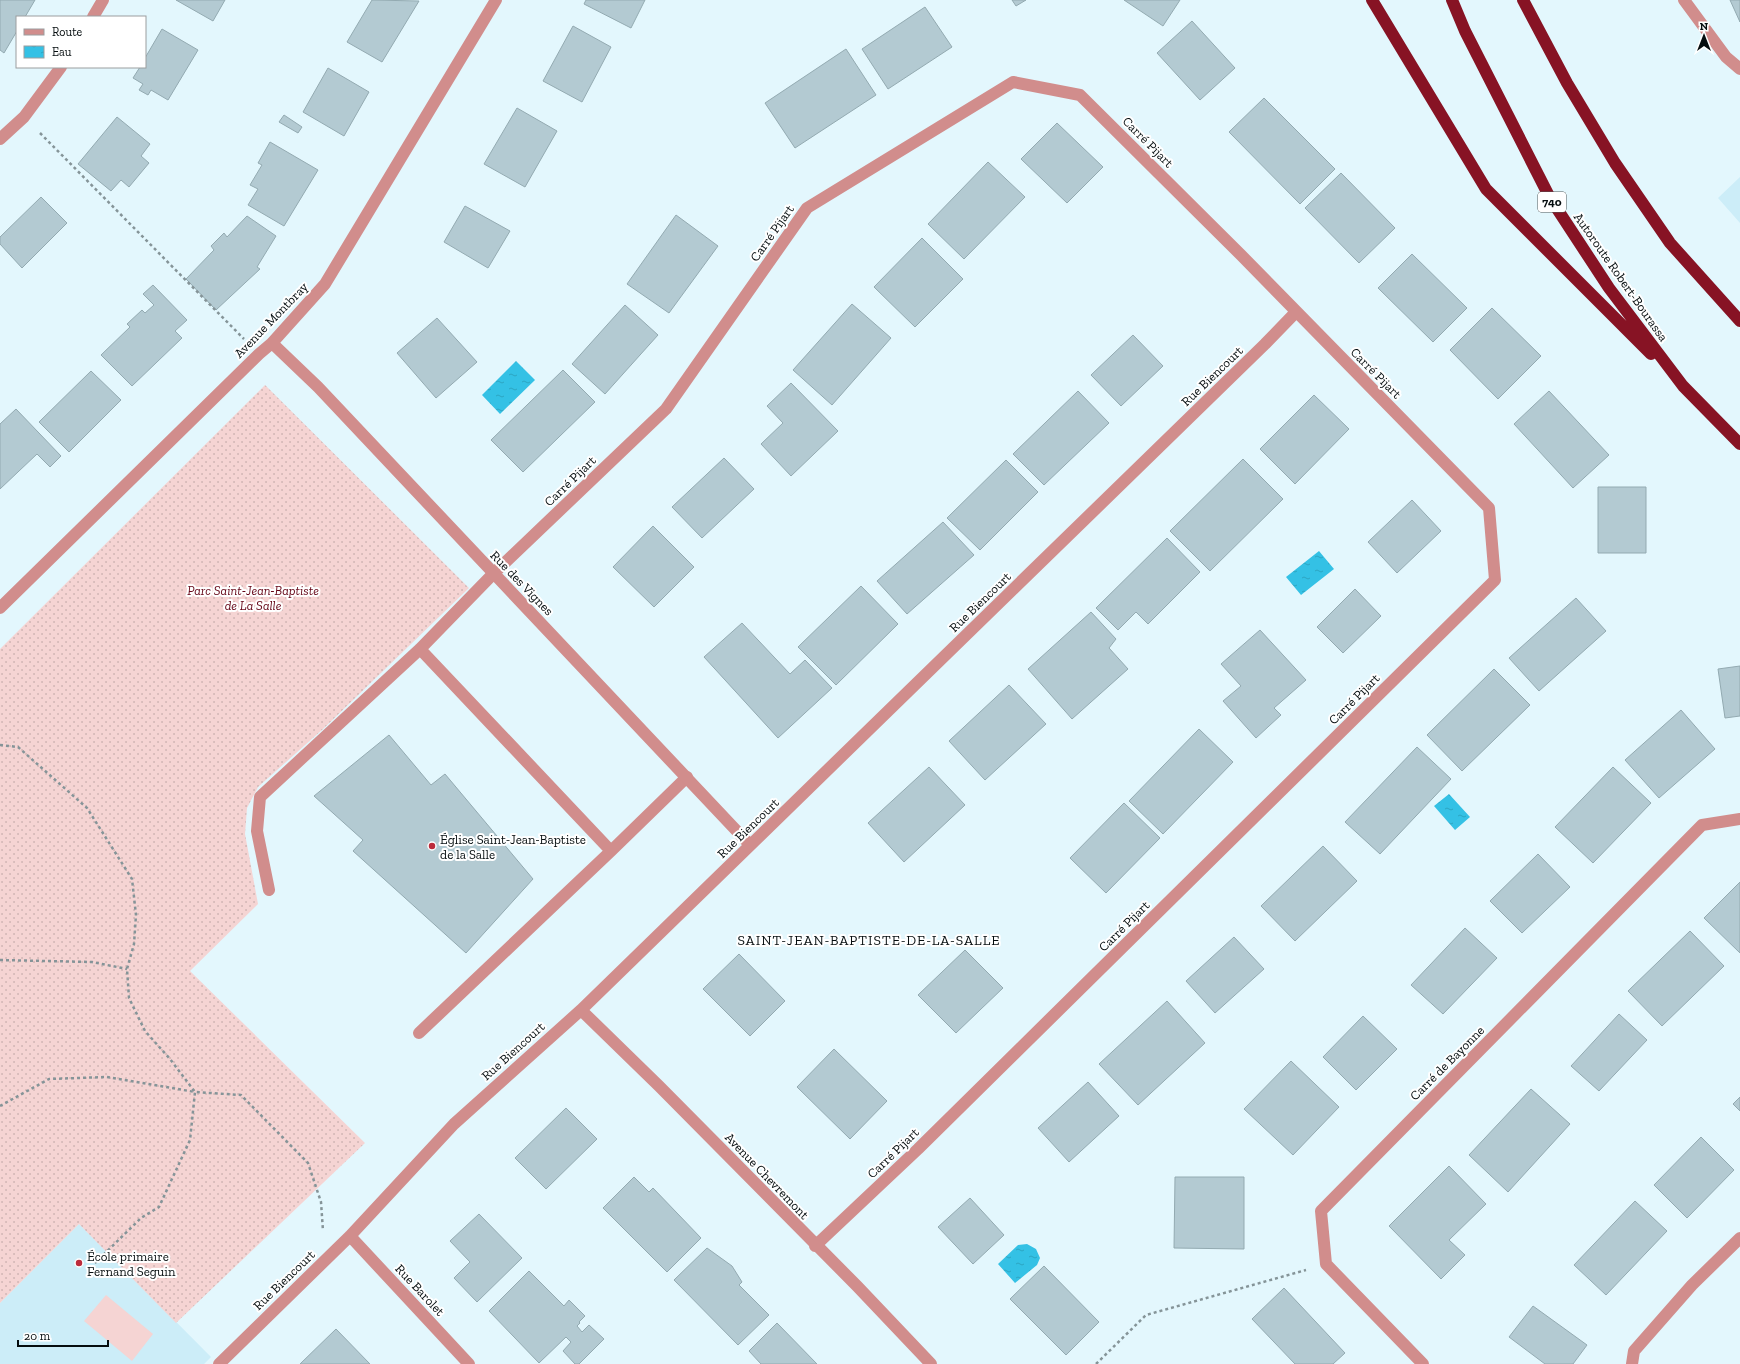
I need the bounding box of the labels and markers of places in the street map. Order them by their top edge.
place label: Église Saint-Jean-Baptiste de la Salle [440,832,586,862]
marker: Église Saint-Jean-Baptiste de la Salle [427,841,437,851]
place label: École primaire Fernand Seguin [87,1249,176,1279]
marker: École primaire Fernand Seguin [74,1258,84,1268]

